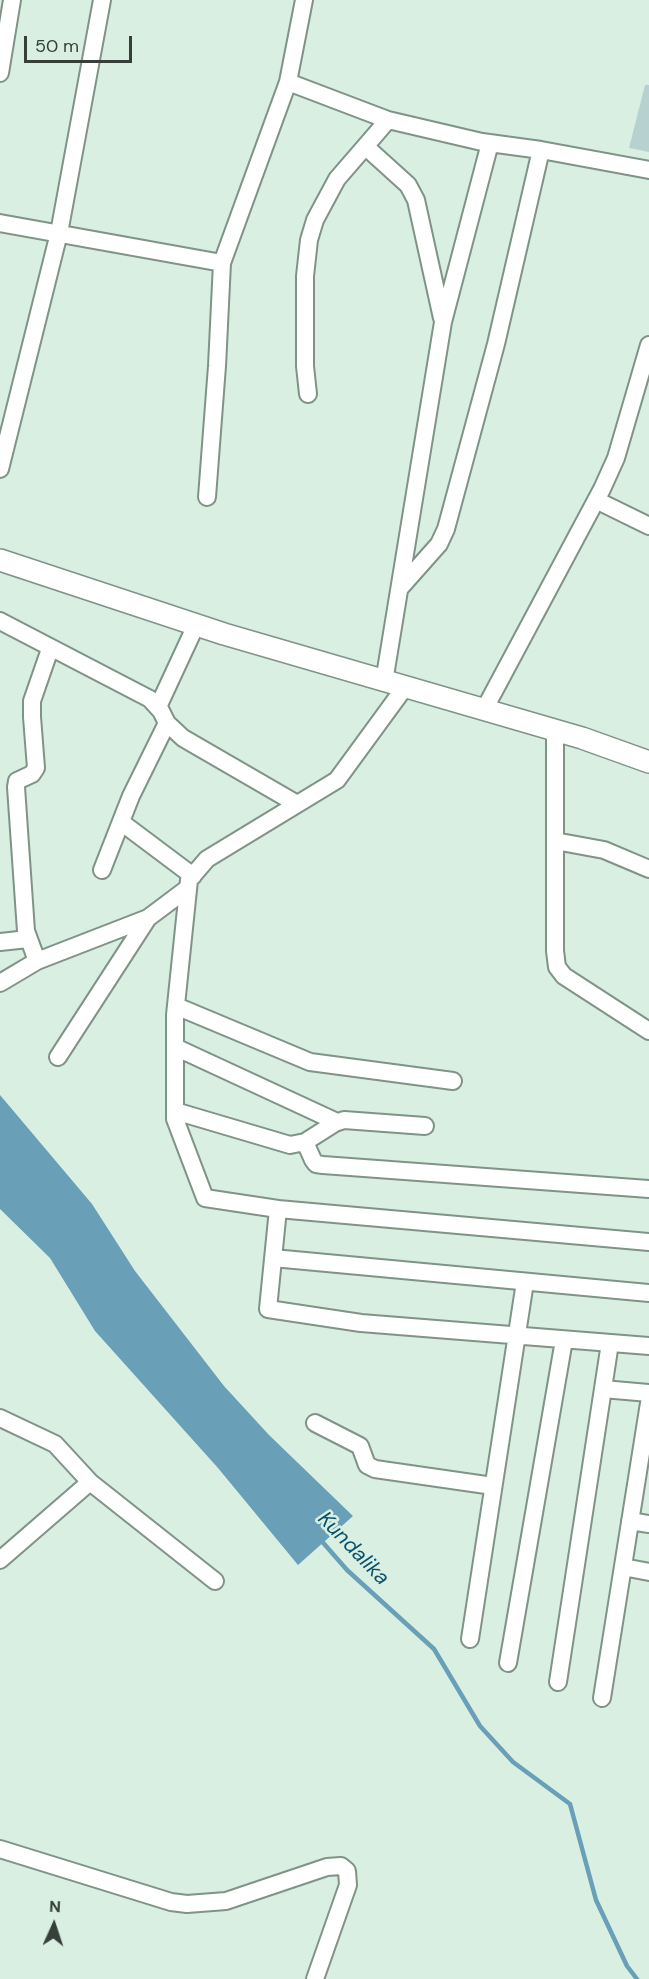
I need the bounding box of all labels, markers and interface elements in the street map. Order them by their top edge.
scale bar [27,24,135,62]
text: 50 m [35,34,79,58]
water label: Kundalika [312,1507,394,1591]
north arrow [24,1895,84,1955]
text: N [49,1896,61,1917]

